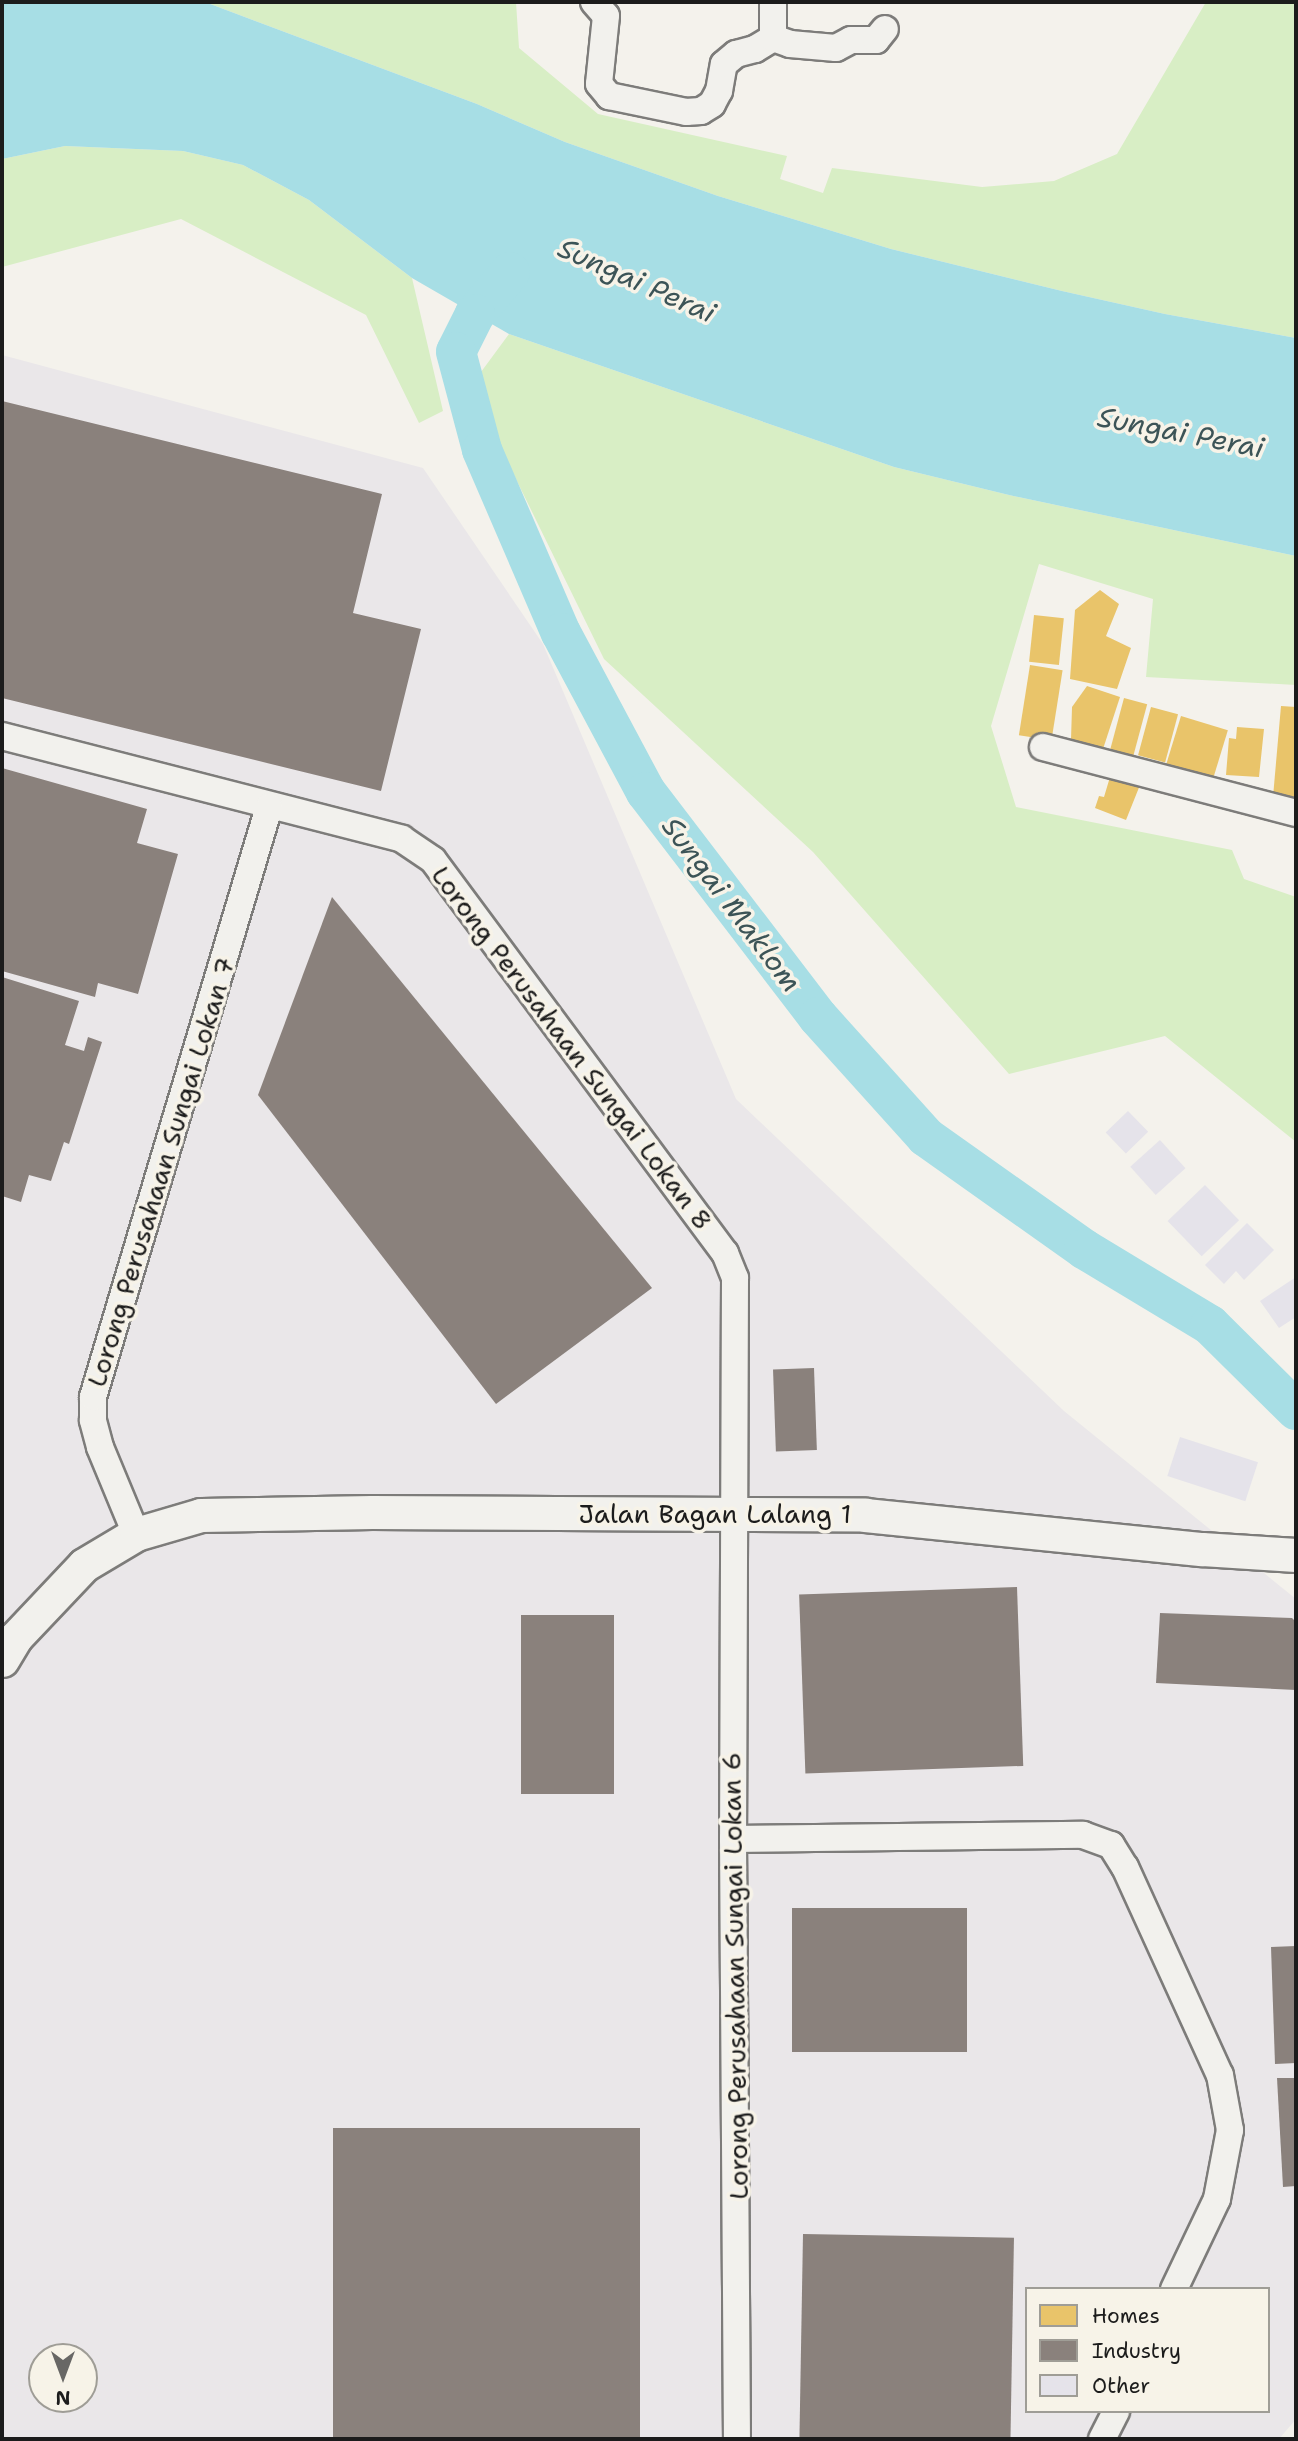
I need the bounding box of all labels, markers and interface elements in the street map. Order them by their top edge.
water label: Sungai Perai [553,230,721,330]
water label: Sungai Perai [1095,399,1267,465]
water label: Sungai Maklom [655,810,809,998]
street label: Lorong Perusahaan Sungai Lokan 8 [425,860,719,1236]
street label: Lorong Perusahaan Sungai Lokan 7 [81,954,241,1390]
street label: Jalan Bagan Lalang 1 [578,1498,852,1530]
street label: Lorong Perusahaan Sungai Lokan 6 [715,1752,755,2200]
legend [1025,2287,1270,2413]
text: Homes [1092,2302,1160,2330]
text: Industry [1092,2337,1181,2365]
north arrow [28,2343,98,2413]
text: Other [1092,2372,1150,2400]
text: N [55,2385,71,2410]

